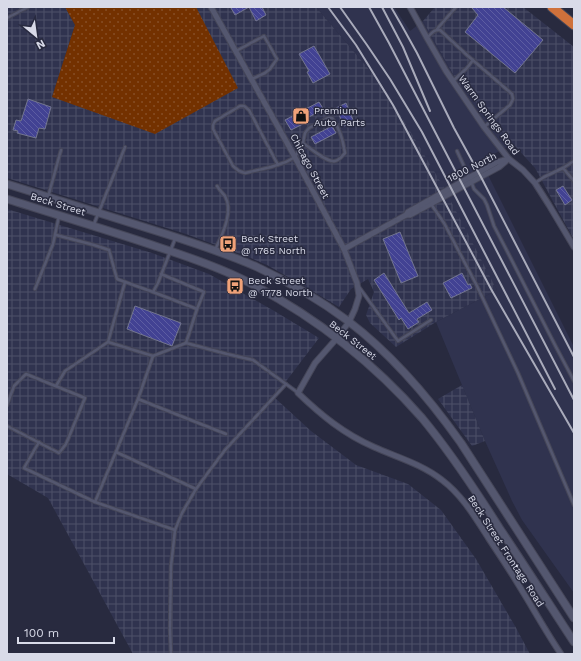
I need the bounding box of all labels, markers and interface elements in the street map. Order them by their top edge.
north arrow [16,16,56,56]
text: N [34,37,47,52]
street label: Warm Springs Road [456,73,522,157]
place label: Premium Auto Parts [314,105,365,128]
shop icon: Premium Auto Parts [291,106,311,126]
street label: Chicago Street [288,132,332,201]
street label: 1800 North [446,150,498,184]
street label: Beck Street [29,190,88,218]
place label: Beck Street @ 1765 North [241,233,306,256]
bus stop icon: Beck Street @ 1765 North [218,234,238,254]
place label: Beck Street @ 1778 North [248,275,313,298]
bus stop icon: Beck Street @ 1778 North [225,276,245,296]
street label: Beck Street [327,318,379,362]
street label: Beck Street Frontage Road [466,493,546,609]
scale bar [18,619,114,645]
text: 100 m [24,626,59,640]

